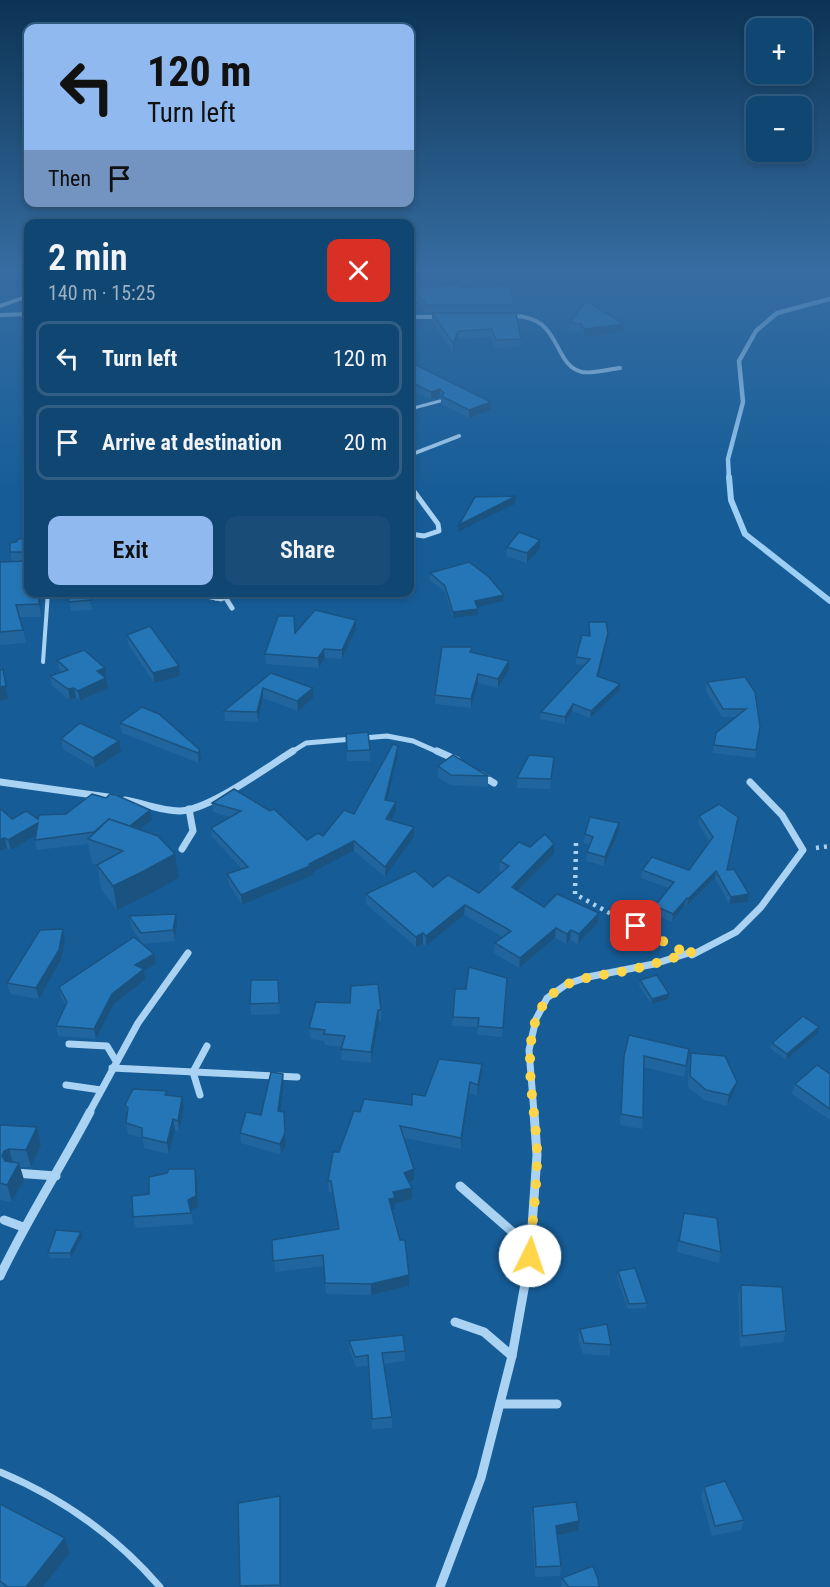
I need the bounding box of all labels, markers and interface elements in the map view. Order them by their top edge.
map controls [746,18,812,162]
button: + [746,18,812,84]
text: 120 m [147,47,252,96]
icon: left [48,48,126,126]
button: − [746,96,812,162]
text: Turn left [147,97,236,129]
icon: arrive [103,162,136,195]
text: Then [48,166,91,191]
text: 2 min [48,237,128,279]
button: close [327,239,390,302]
text: 140 m · 15:25 [48,281,155,305]
icon: left [51,342,84,375]
text: Turn left [102,346,177,371]
text: 120 m [333,346,387,371]
icon: arrive [51,426,84,459]
text: Arrive at destination [102,430,282,455]
text: 20 m [344,430,387,455]
button: Exit [48,516,213,585]
button: Share [225,516,390,585]
pin [610,900,661,951]
icon: arrive [619,909,652,942]
position arrow [498,1224,562,1288]

